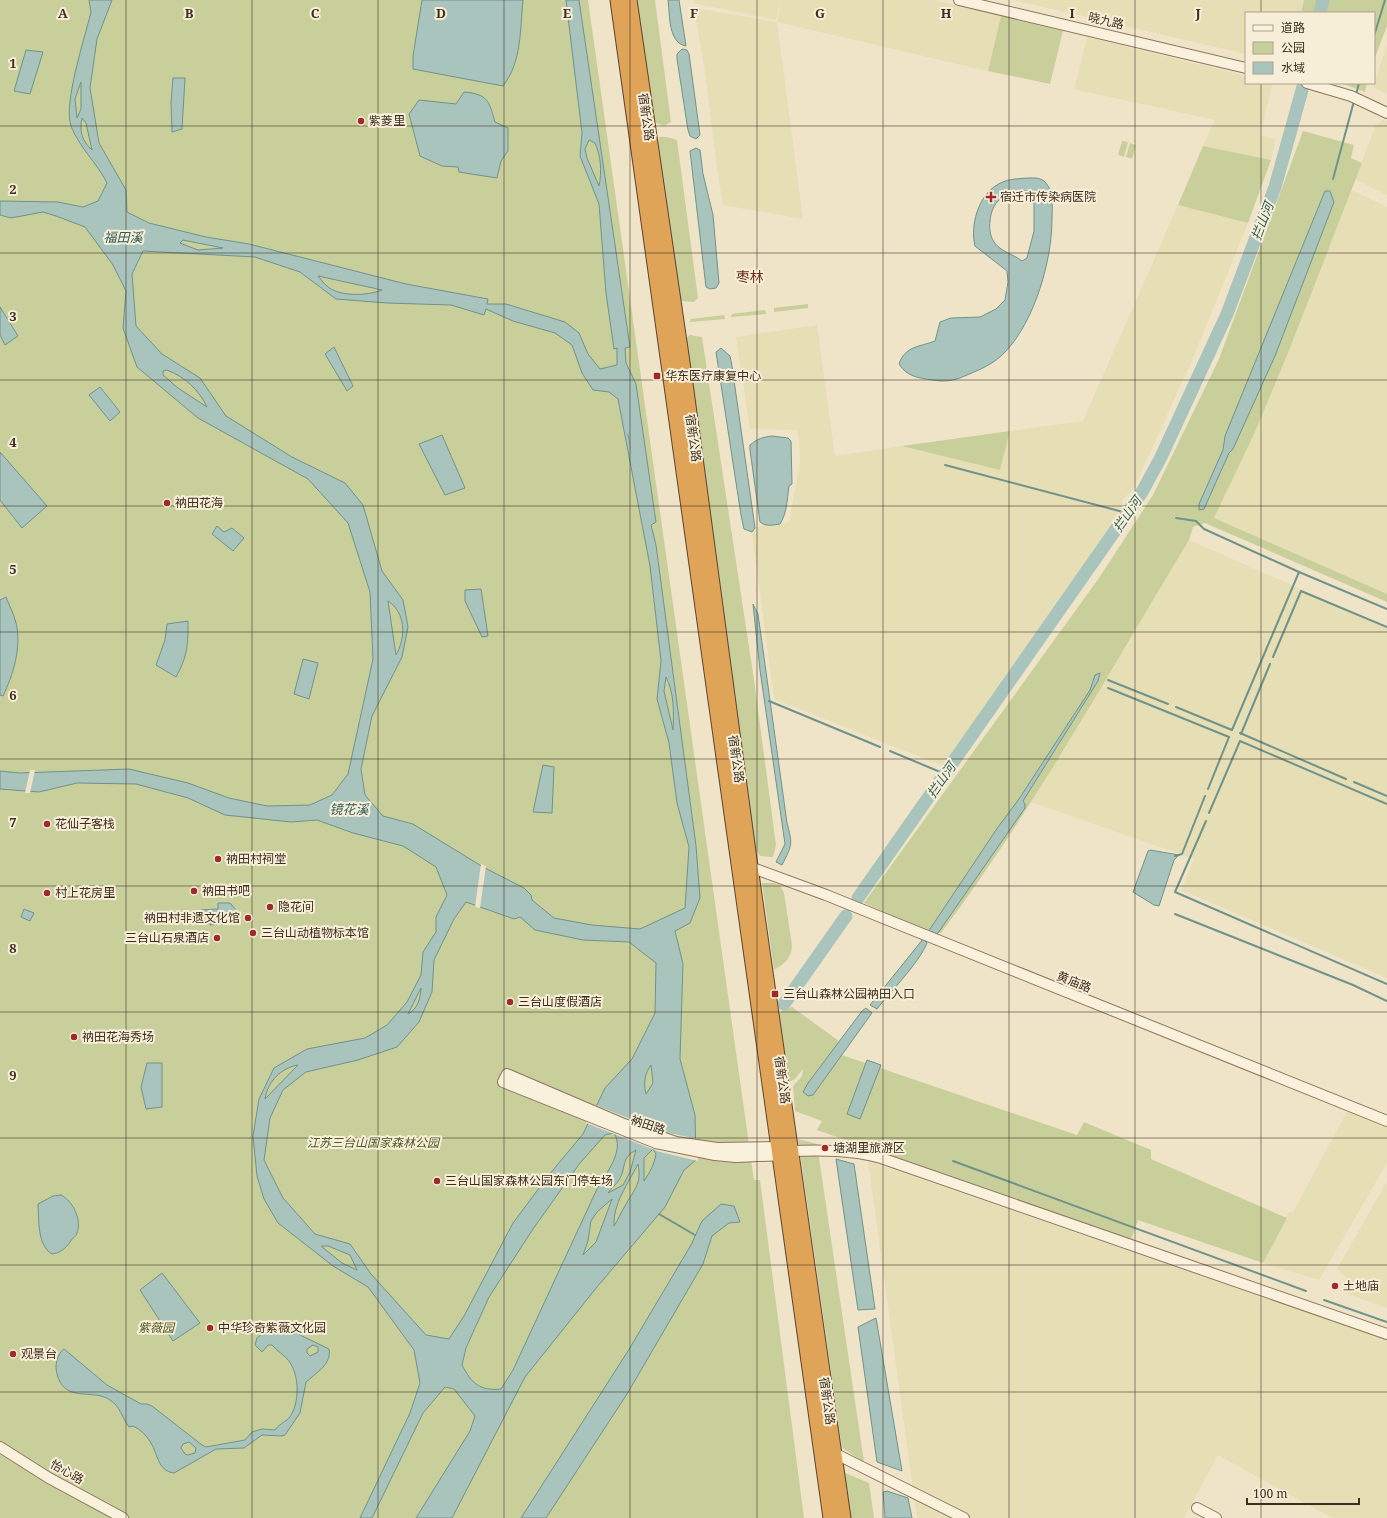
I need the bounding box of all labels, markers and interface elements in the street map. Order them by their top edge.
text: A [58,4,68,22]
text: B [185,4,194,22]
text: C [311,4,320,22]
text: D [436,4,446,22]
text: E [563,4,572,22]
text: F [690,4,698,22]
text: G [815,4,825,22]
text: H [941,4,952,22]
text: I [1069,4,1075,22]
text: J [1194,4,1201,22]
street label: 晓九路 [1087,8,1126,33]
legend [1245,12,1375,84]
text: 道路 [1281,19,1305,36]
text: 公园 [1281,39,1305,56]
text: 1 [9,54,17,72]
text: 水域 [1281,59,1305,76]
street label: 宿新公路 [635,92,658,142]
place label: 紫菱里 [369,112,405,129]
marker: 紫菱里 [356,116,366,126]
text: 2 [9,180,17,198]
place label: 宿迁市传染病医院 [1000,188,1096,205]
marker: 宿迁市传染病医院 [985,191,997,203]
water label: 拦山河 [1247,197,1278,242]
water label: 福田溪 [103,228,144,246]
district label: 枣林 [736,267,764,286]
text: 3 [9,307,17,325]
place label: 华东医疗康复中心 [665,367,761,384]
marker: 华东医疗康复中心 [652,371,662,381]
street label: 宿新公路 [682,413,705,463]
text: 4 [9,433,17,451]
water label: 拦山河 [1108,490,1147,535]
place label: 衲田花海 [175,494,223,511]
marker: 衲田花海 [162,498,172,508]
text: 5 [9,560,17,578]
text: 6 [9,686,17,704]
street label: 宿新公路 [725,734,748,784]
water label: 拦山河 [922,756,961,801]
water label: 镜花溪 [329,800,370,818]
text: 7 [9,813,17,831]
place label: 花仙子客栈 [55,815,115,832]
marker: 花仙子客栈 [42,819,52,829]
place label: 衲田村祠堂 [226,850,286,867]
marker: 衲田村祠堂 [213,854,223,864]
place label: 衲田书吧 [202,882,250,899]
place label: 村上花房里 [55,884,115,901]
marker: 衲田书吧 [189,886,199,896]
marker: 村上花房里 [42,888,52,898]
place label: 隐花间 [278,898,314,915]
marker: 隐花间 [265,902,275,912]
place label: 衲田村非遗文化馆 [144,909,240,926]
marker: 衲田村非遗文化馆 [243,913,253,923]
place label: 三台山动植物标本馆 [261,924,369,941]
marker: 三台山动植物标本馆 [248,928,258,938]
place label: 三台山石泉酒店 [125,929,209,946]
marker: 三台山石泉酒店 [212,933,222,943]
text: 8 [9,939,17,957]
street label: 黄庙路 [1054,967,1094,996]
place label: 三台山森林公园衲田入口 [783,985,915,1002]
marker: 三台山森林公园衲田入口 [770,989,780,999]
place label: 三台山度假酒店 [518,993,602,1010]
marker: 三台山度假酒店 [505,997,515,1007]
place label: 衲田花海秀场 [82,1028,154,1045]
marker: 衲田花海秀场 [69,1032,79,1042]
street label: 宿新公路 [771,1055,794,1105]
text: 9 [9,1066,17,1084]
street label: 衲田路 [628,1111,668,1138]
park label: 江苏三台山国家森林公园 [307,1134,441,1151]
place label: 塘湖里旅游区 [833,1139,905,1156]
marker: 塘湖里旅游区 [820,1143,830,1153]
place label: 三台山国家森林公园东门停车场 [445,1172,613,1189]
marker: 三台山国家森林公园东门停车场 [432,1176,442,1186]
place label: 土地庙 [1343,1277,1379,1294]
marker: 土地庙 [1330,1281,1340,1291]
park label: 紫薇园 [138,1319,176,1336]
place label: 中华珍奇紫薇文化园 [218,1319,326,1336]
marker: 中华珍奇紫薇文化园 [205,1323,215,1333]
place label: 观景台 [21,1345,57,1362]
marker: 观景台 [8,1349,18,1359]
street label: 宿新公路 [816,1376,839,1426]
street label: 怡心路 [47,1455,87,1488]
scale bar [1247,1480,1359,1506]
text: 100 m [1253,1485,1288,1502]

